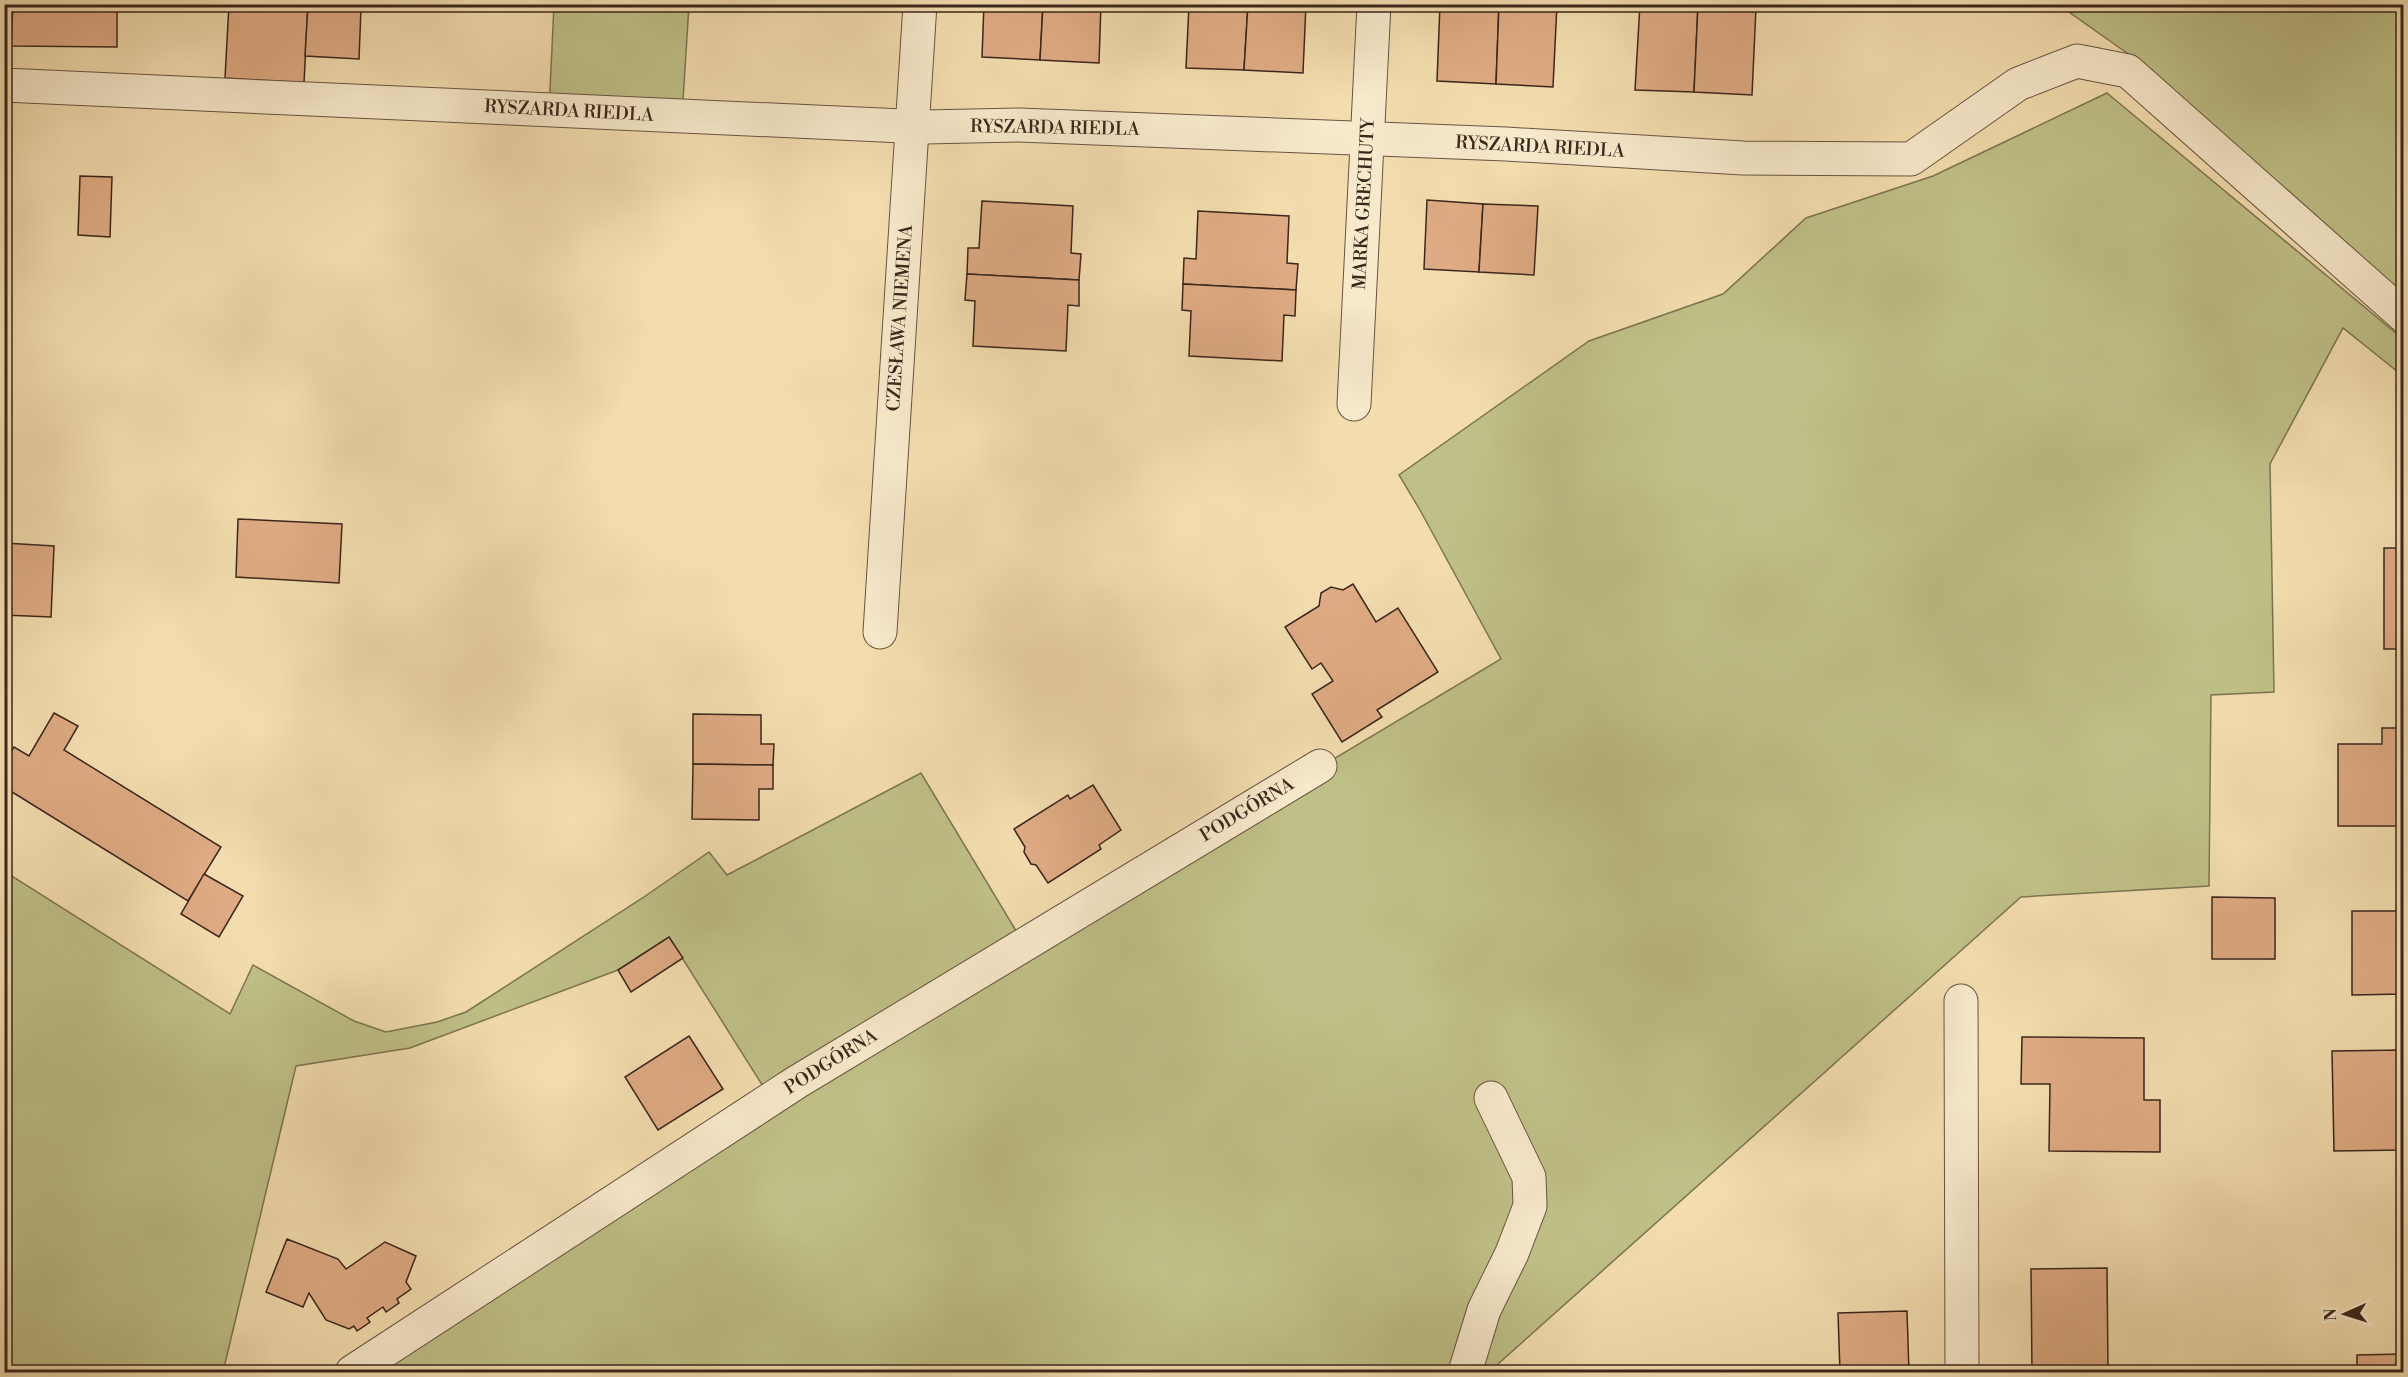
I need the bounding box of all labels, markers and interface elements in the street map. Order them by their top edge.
street label: RYSZARDA RIEDLA [484,95,655,127]
street label: RYSZARDA RIEDLA [970,115,1141,141]
street label: MARKA GRECHUTY [1348,116,1380,290]
street label: RYSZARDA RIEDLA [1455,131,1626,163]
street label: CZESŁAWA NIEMENA [882,223,918,412]
street label: PODGÓRNA [1196,773,1299,847]
street label: PODGÓRNA [780,1024,883,1100]
north arrow [2315,1284,2375,1344]
text: N [2321,1308,2341,1322]

